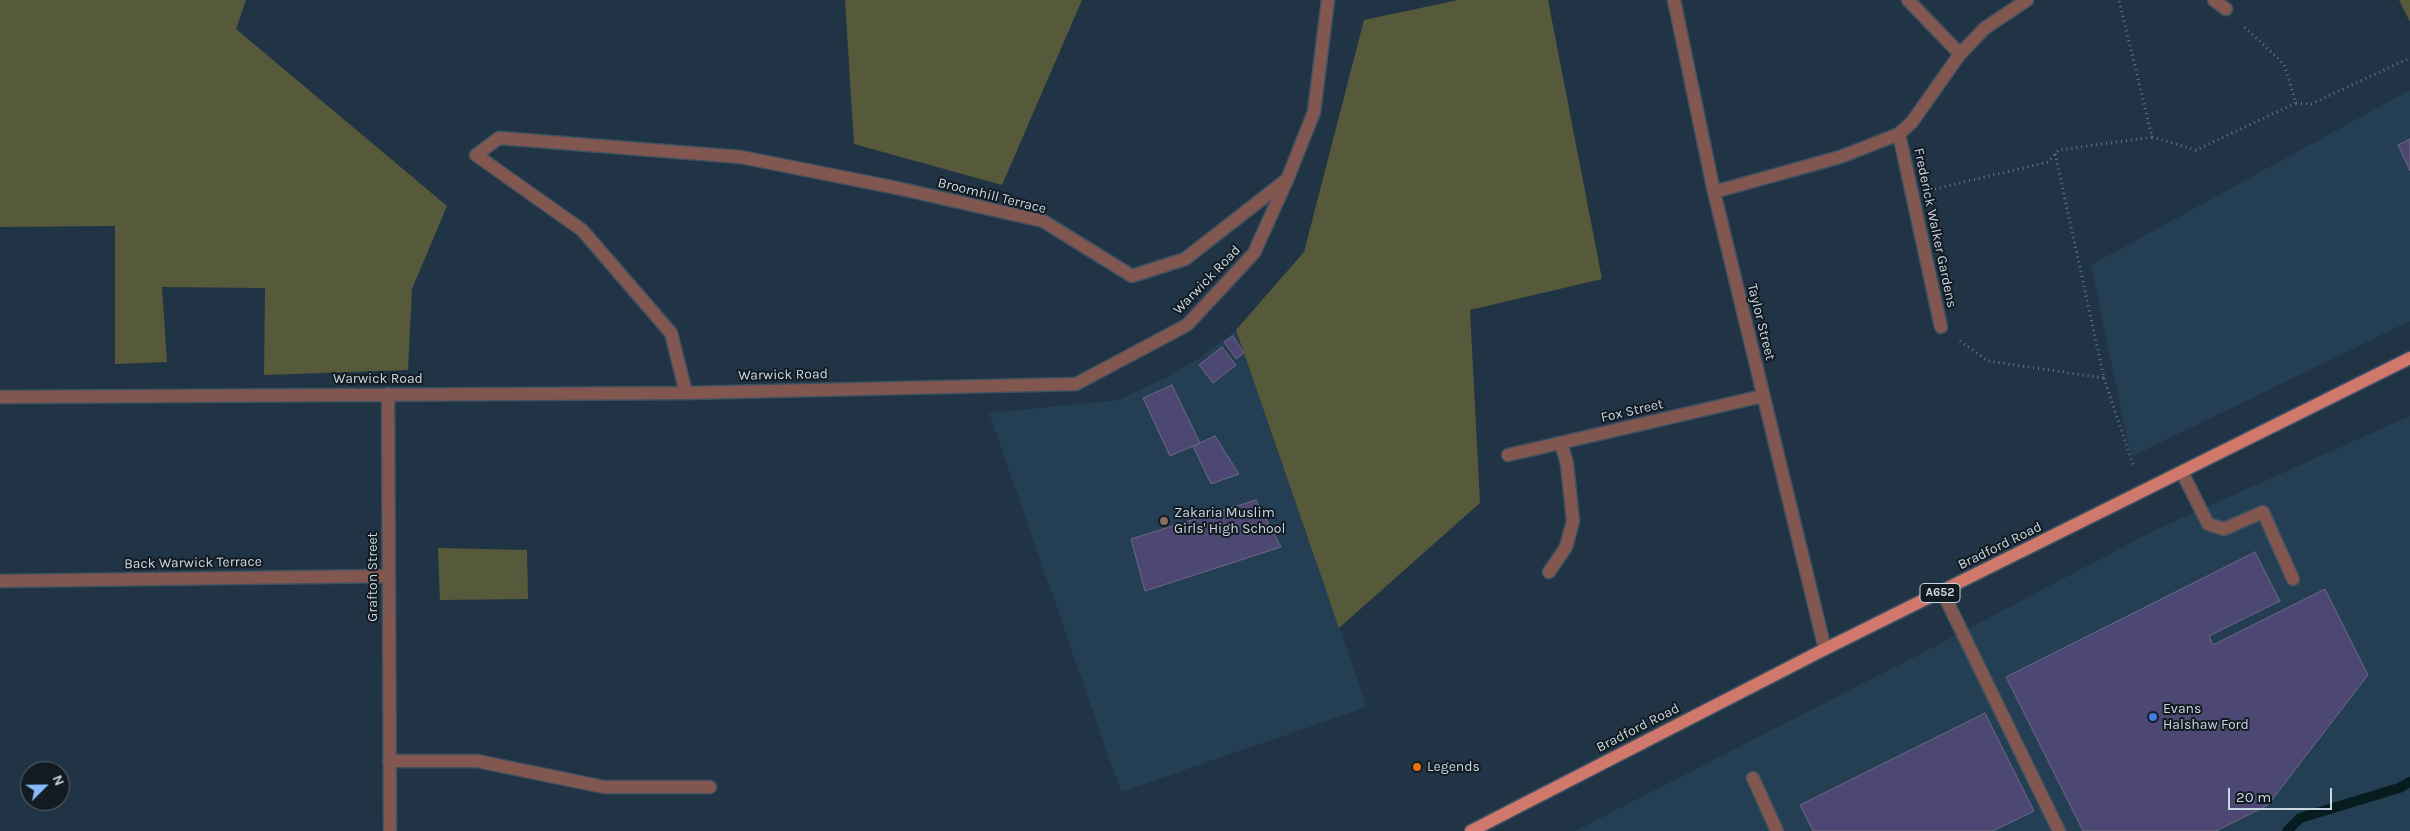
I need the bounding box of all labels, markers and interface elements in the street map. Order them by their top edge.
street label: Frederick Walker Gardens [1910,147,1960,309]
street label: Broomhill Terrace [936,174,1048,218]
street label: Warwick Road [1170,242,1244,318]
street label: Taylor Street [1743,282,1779,362]
street label: Warwick Road [738,366,828,384]
street label: Warwick Road [333,371,423,387]
street label: Fox Street [1599,396,1665,426]
place label: Zakaria Muslim Girls' High School [1174,505,1285,538]
marker: Zakaria Muslim Girls' High School [1158,515,1170,527]
street label: Bradford Road [1955,518,2045,574]
street label: Grafton Street [365,532,381,622]
street label: Back Warwick Terrace [124,553,262,573]
road number: A652 [1920,584,1960,602]
street label: Bradford Road [1594,700,1682,756]
place label: Evans Halshaw Ford [2163,701,2249,734]
marker: Evans Halshaw Ford [2147,711,2159,723]
place label: Legends [1427,759,1480,775]
north arrow [20,761,70,811]
marker: Legends [1411,761,1423,773]
text: N [49,772,68,788]
scale bar [2230,778,2334,810]
text: 20 m [2236,788,2271,806]

